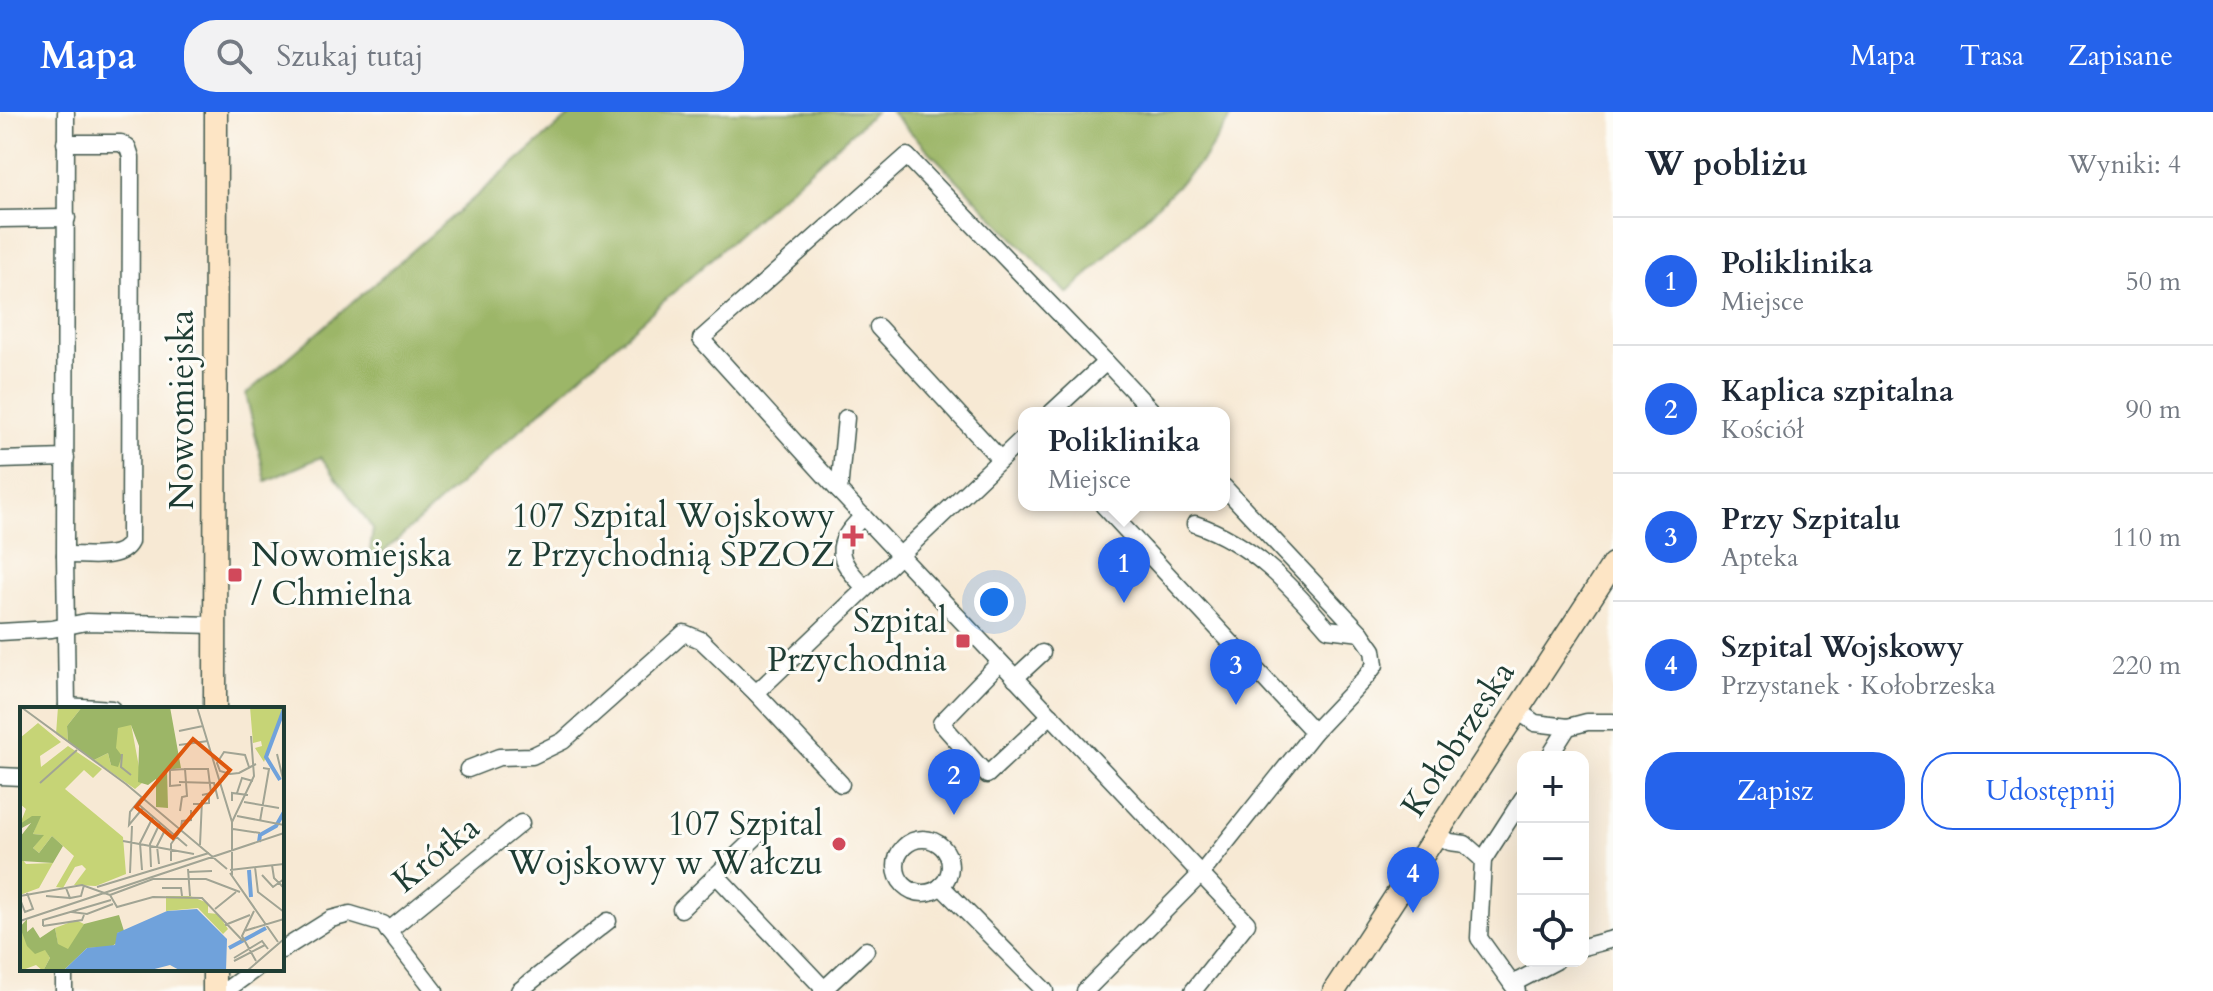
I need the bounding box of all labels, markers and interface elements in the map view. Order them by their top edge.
search box [184,20,744,92]
text: Mapa [40,30,136,82]
icon: search [212,34,256,78]
text: Szukaj tutaj [276,36,424,77]
text: Mapa [1850,37,1916,75]
text: Trasa [1960,37,2024,75]
text: Zapisane [2068,37,2173,75]
text: W pobliżu [1645,141,1808,187]
text: Wyniki: 4 [2068,147,2181,182]
text: Poliklinika [1721,243,1873,284]
text: 1 [1664,264,1678,299]
text: 50 m [2125,264,2181,299]
text: Miejsce [1721,284,1804,319]
street label: Nowomiejska [159,309,205,510]
text: Kaplica szpitalna [1721,371,1954,412]
text: 2 [1664,392,1678,427]
text: 90 m [2125,392,2181,427]
popup [1018,407,1230,511]
text: Kościół [1721,412,1804,447]
text: Poliklinika [1048,421,1200,462]
text: Miejsce [1048,462,1131,497]
place label: 107 Szpital Wojskowy z Przychodnią SPZOZ [507,493,835,578]
text: Przy Szpitalu [1721,499,1901,540]
text: 3 [1664,520,1678,555]
text: 110 m [2112,520,2181,555]
marker: 107 Szpital Wojskowy z Przychodnią SPZOZ [842,525,864,547]
place label: Nowomiejska / Chmielna [251,532,452,617]
pin: 1 [1098,537,1150,603]
text: Apteka [1721,540,1799,575]
marker: Nowomiejska / Chmielna [226,566,244,584]
your location [974,582,1014,622]
place label: Szpital Przychodnia [767,598,947,683]
text: Szpital Wojskowy [1721,627,1964,668]
marker: Szpital Przychodnia [954,632,972,650]
pin: 3 [1210,639,1262,705]
text: 4 [1664,648,1678,683]
text: 220 m [2112,648,2181,683]
street label: Kołobrzeska [1390,652,1526,826]
text: Przystanek · Kołobrzeska [1721,668,1996,703]
inset map [20,707,284,971]
pin: 2 [928,749,980,815]
map controls [1517,751,1589,967]
button: + [1517,751,1589,823]
button: Zapisz [1645,752,1905,830]
button: Udostępnij [1921,752,2181,830]
place label: 107 Szpital Wojskowy w Wałczu [507,801,823,886]
street label: Krótka [383,805,489,903]
button: − [1517,823,1589,895]
marker: 107 Szpital Wojskowy w Wałczu [830,835,848,853]
pin: 4 [1387,847,1439,913]
button: locate [1517,895,1589,967]

